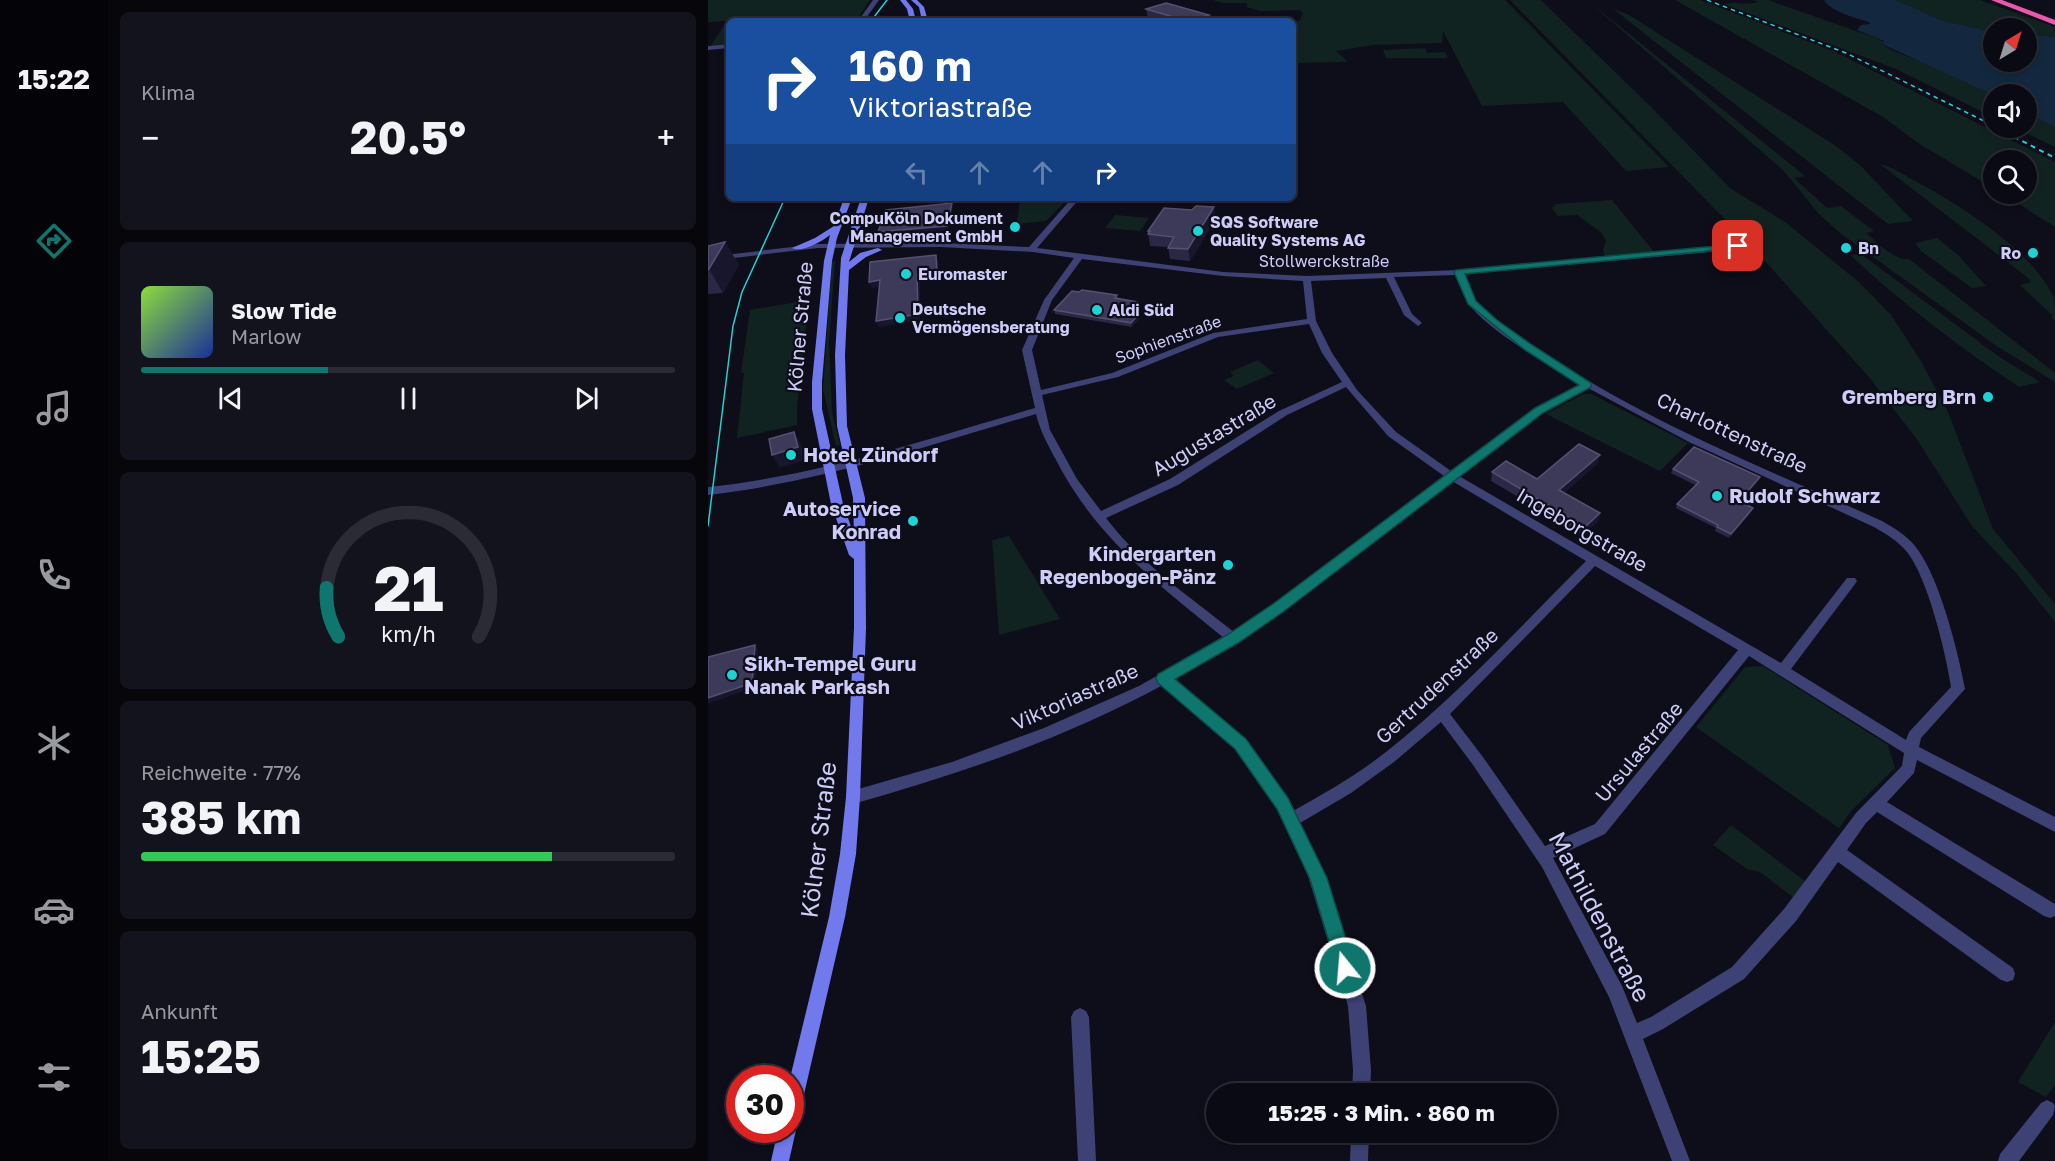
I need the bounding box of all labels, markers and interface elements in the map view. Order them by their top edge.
north arrow [1983,18,2037,72]
map controls [1983,18,2037,204]
text: 160 m [849,40,972,90]
icon: right [750,42,828,120]
text: 15:22 [18,63,90,95]
text: Klima [141,80,195,104]
button: sound [1983,84,2037,138]
text: Viktoriastraße [849,91,1032,123]
text: 20.5° [350,110,466,164]
text: − [141,118,159,157]
text: + [657,118,675,157]
button: search [1983,150,2037,204]
icon: left [900,156,933,189]
icon: ahead [963,156,996,189]
icon: ahead [1026,156,1059,189]
icon: right [1089,156,1122,189]
place label: CompuKöln Dokument Management GmbH [829,208,1003,246]
place label: SQS Software Quality Systems AG [1210,212,1366,250]
icon: directions [33,220,75,262]
marker: CompuKöln Dokument Management GmbH [1008,220,1022,234]
pin [1712,220,1763,271]
marker: SQS Software Quality Systems AG [1191,224,1205,238]
icon: arrive [1721,229,1754,262]
place label: Bn [1858,238,1879,258]
marker: Bn [1839,241,1853,255]
place label: Ro [2001,243,2021,263]
marker: Ro [2026,246,2040,260]
street label: Stollwerckstraße [1259,251,1389,271]
street label: Kölner Straße [781,261,817,393]
place label: Euromaster [918,264,1007,284]
marker: Euromaster [899,267,913,281]
text: Slow Tide [231,297,337,324]
place label: Deutsche Vermögensberatung [912,299,1070,337]
place label: Aldi Süd [1109,300,1174,320]
marker: Aldi Süd [1090,303,1104,317]
marker: Deutsche Vermögensberatung [893,311,907,325]
street label: Sophienstraße [1112,311,1224,367]
text: Marlow [231,324,302,348]
icon: previous [214,382,247,415]
icon: pause [392,382,425,415]
icon: next [570,382,603,415]
place label: Gremberg Brn [1842,384,1976,408]
icon: music [33,387,75,429]
street label: Charlottenstraße [1653,387,1812,478]
street label: Augustastraße [1147,388,1280,481]
marker: Gremberg Brn [1981,390,1995,404]
place label: Hotel Zündorf [803,442,939,466]
marker: Hotel Zündorf [784,448,798,462]
street label: Ingeborgstraße [1513,482,1652,576]
place label: Rudolf Schwarz [1729,483,1880,507]
marker: Rudolf Schwarz [1710,489,1724,503]
place label: Autoservice Konrad [783,496,901,543]
marker: Autoservice Konrad [906,514,920,528]
place label: Kindergarten Regenbogen-Pänz [1039,541,1216,588]
text: 21 [373,551,443,626]
icon: phone [33,554,75,596]
marker: Kindergarten Regenbogen-Pänz [1221,558,1235,572]
text: km/h [381,622,435,648]
street label: Gertrudenstraße [1370,622,1503,748]
place label: Sikh-Tempel Guru Nanak Parkash [744,651,916,698]
street label: Viktoriastraße [1008,658,1141,735]
marker: Sikh-Tempel Guru Nanak Parkash [725,668,739,682]
street label: Ursulastraße [1589,696,1687,806]
icon: climate [33,722,75,764]
text: Reichweite · 77% [141,760,301,784]
street label: Kölner Straße [794,760,841,920]
text: 385 km [141,790,301,844]
street label: Mathildenstraße [1543,826,1657,1006]
icon: car [33,889,75,931]
position arrow [1313,936,1377,1000]
text: Ankunft [141,999,218,1023]
text: 15:25 [141,1029,261,1083]
icon: filters [33,1056,75,1098]
speed limit sign: 30 [726,1065,804,1143]
text: 15:25 · 3 Min. · 860 m [1268,1099,1495,1126]

